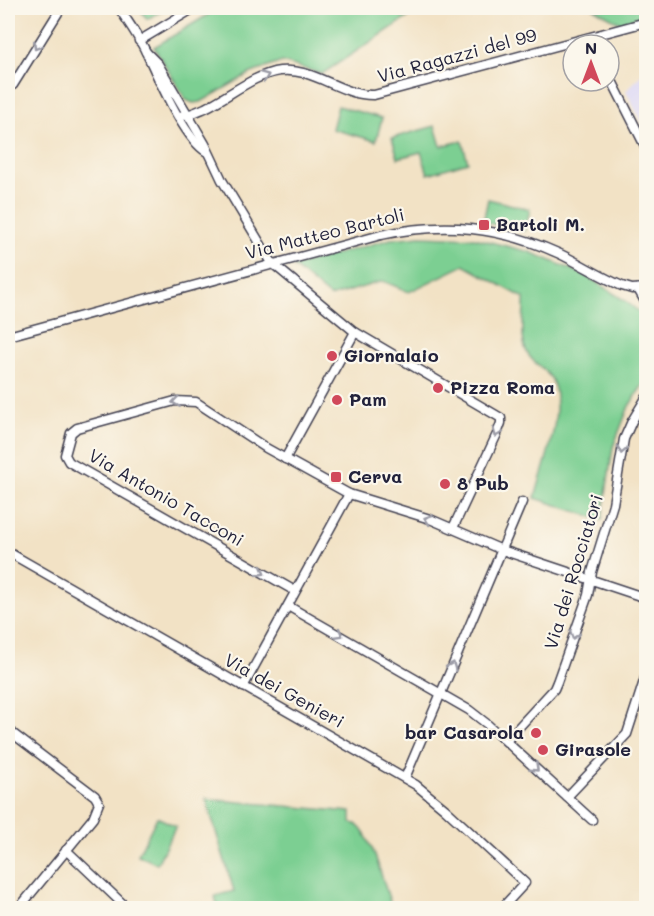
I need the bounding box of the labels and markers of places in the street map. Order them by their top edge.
place label: Bartoli M. [496,212,585,236]
marker: Bartoli M. [477,218,491,232]
place label: Giornalaio [344,343,439,367]
marker: Giornalaio [325,349,339,363]
place label: Pizza Roma [450,375,555,399]
marker: Pizza Roma [431,381,445,395]
place label: Pam [349,387,387,411]
marker: Pam [330,393,344,407]
place label: Cerva [348,464,402,488]
marker: Cerva [329,470,343,484]
place label: 8 Pub [457,471,509,495]
marker: 8 Pub [438,477,452,491]
place label: bar Casarola [405,720,524,744]
marker: bar Casarola [529,726,543,740]
place label: Girasole [555,737,631,761]
marker: Girasole [536,743,550,757]

